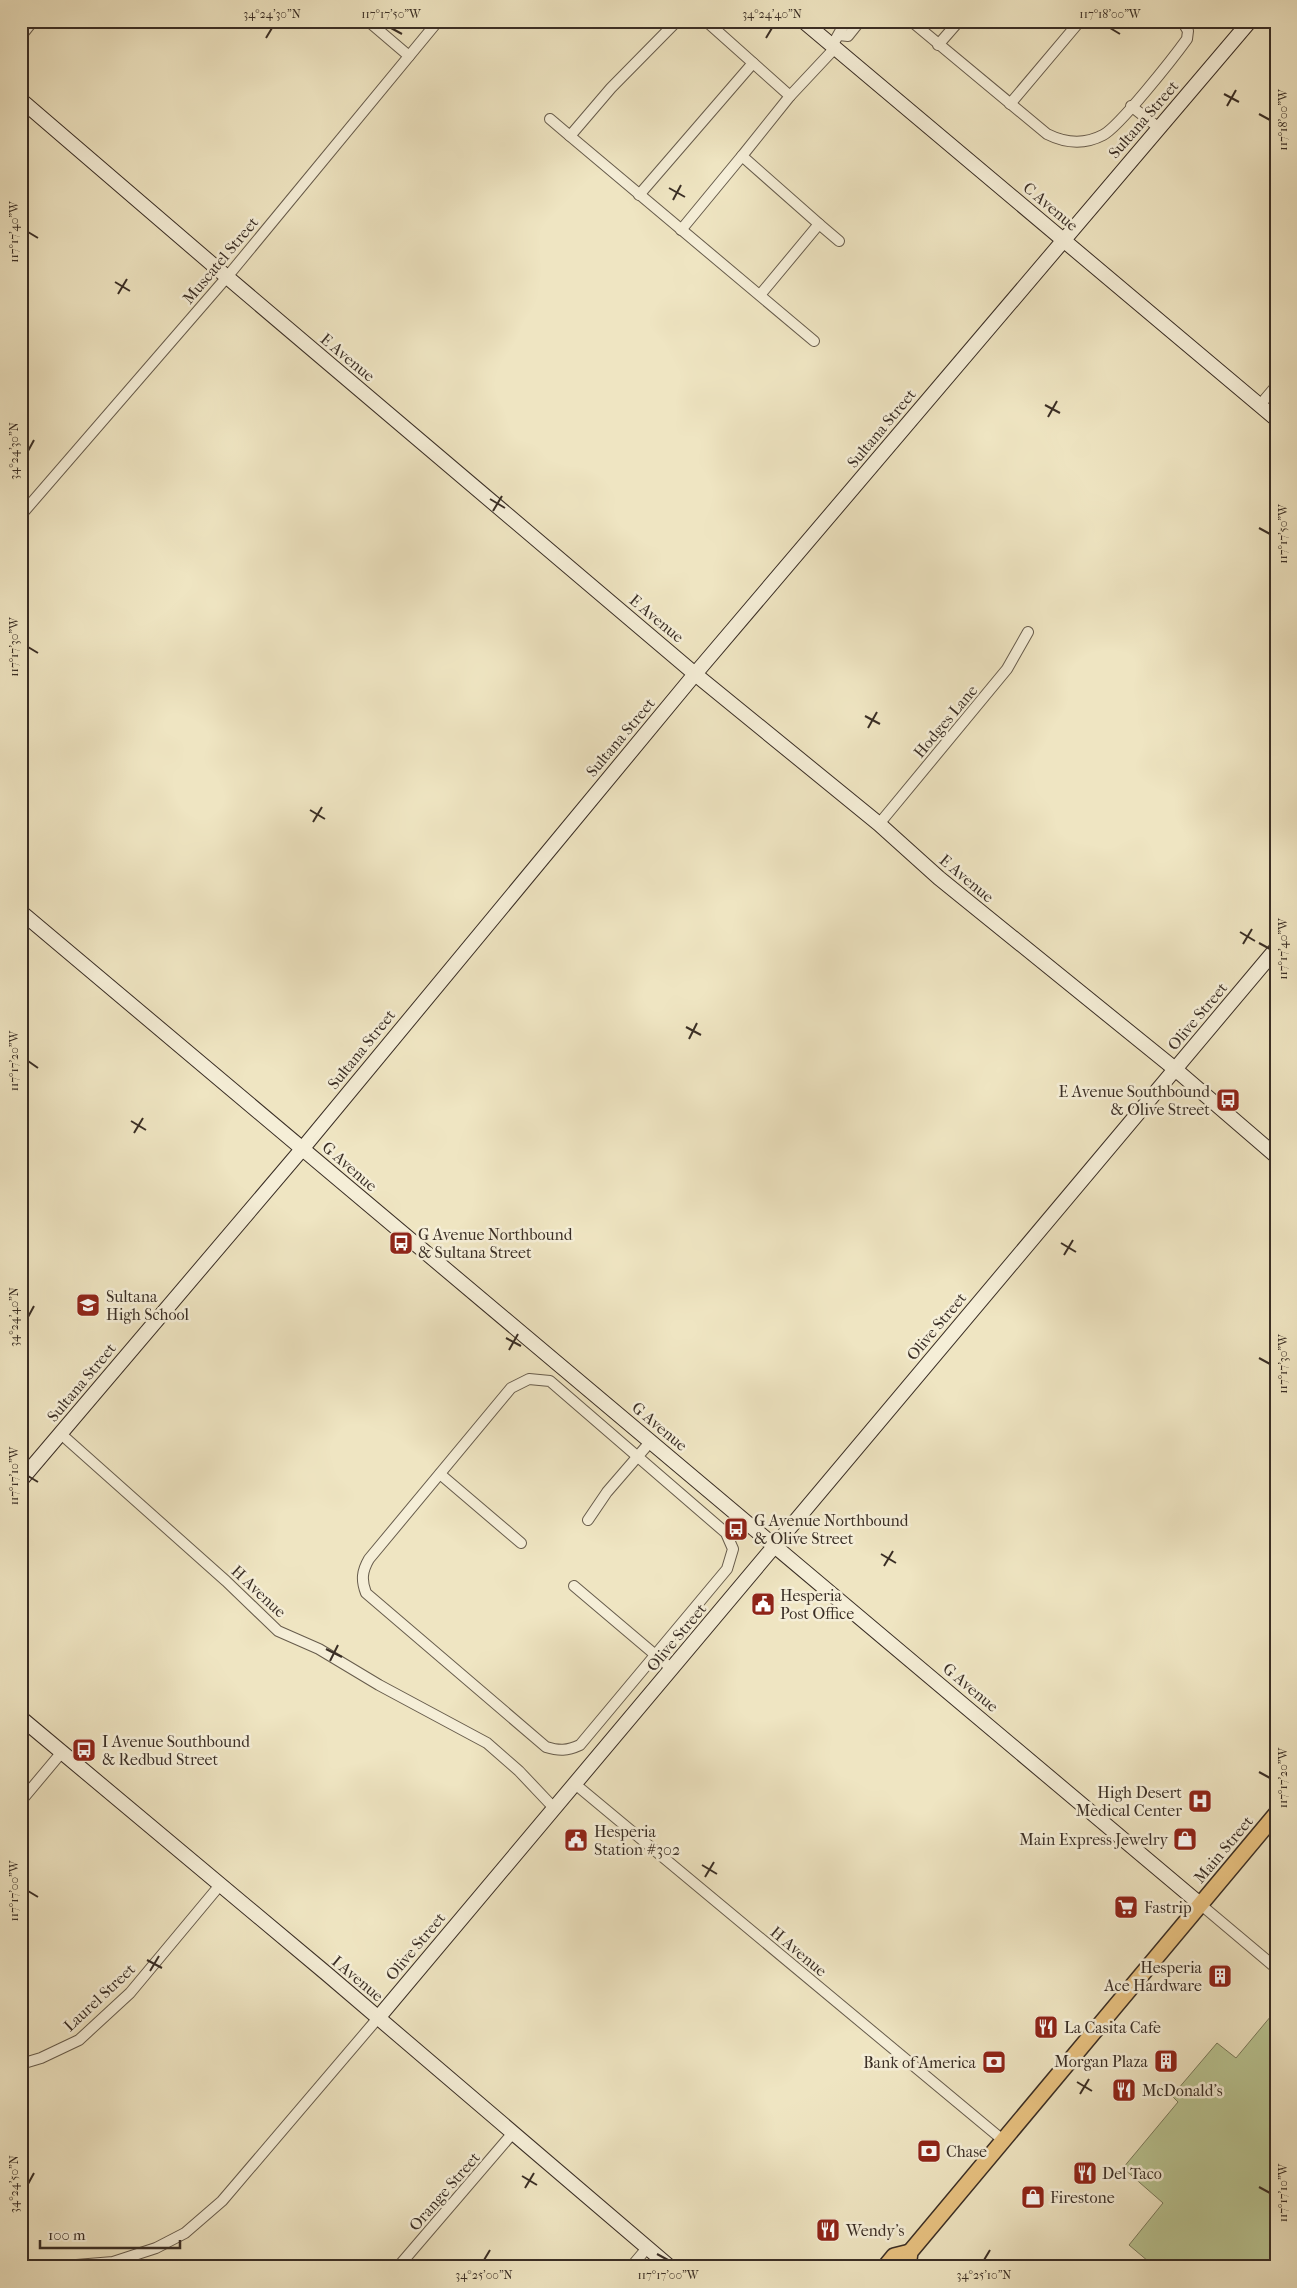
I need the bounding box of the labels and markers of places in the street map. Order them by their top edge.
place label: E Avenue Southbound & Olive Street [1059,1082,1210,1119]
bus stop icon: E Avenue Southbound & Olive Street [1215,1087,1241,1113]
place label: G Avenue Northbound & Sultana Street [418,1225,573,1262]
bus stop icon: G Avenue Northbound & Sultana Street [388,1230,414,1256]
place label: Sultana High School [106,1287,190,1324]
school or university icon: Sultana High School [75,1292,101,1318]
place label: G Avenue Northbound & Olive Street [754,1511,909,1548]
bus stop icon: G Avenue Northbound & Olive Street [723,1516,749,1542]
place label: Hesperia Post Office [780,1586,854,1623]
public building icon: Hesperia Post Office [750,1591,776,1617]
place label: I Avenue Southbound & Redbud Street [102,1732,250,1769]
bus stop icon: I Avenue Southbound & Redbud Street [71,1737,97,1763]
place label: High Desert Medical Center [1076,1783,1182,1820]
hospital icon: High Desert Medical Center [1187,1788,1213,1814]
place label: Hesperia Station #302 [594,1822,680,1859]
shop icon: Main Express Jewelry [1172,1826,1198,1852]
public building icon: Hesperia Station #302 [563,1827,589,1853]
place label: Main Express Jewelry [1019,1830,1168,1849]
supermarket icon: Fastrip [1113,1894,1139,1920]
place label: Fastrip [1144,1898,1192,1917]
place label: Hesperia Ace Hardware [1103,1958,1203,1995]
building icon: Hesperia Ace Hardware [1207,1963,1233,1989]
restaurant icon: La Casita Cafe [1033,2014,1059,2040]
place label: La Casita Cafe [1064,2018,1161,2037]
building icon: Morgan Plaza [1153,2048,1179,2074]
bank icon: Bank of America [981,2049,1007,2075]
place label: Morgan Plaza [1054,2052,1149,2071]
place label: Bank of America [863,2053,977,2072]
restaurant icon: McDonald's [1111,2077,1137,2103]
place label: McDonald's [1142,2081,1223,2100]
bank icon: Chase [916,2138,942,2164]
place label: Chase [946,2142,987,2161]
restaurant icon: Del Taco [1072,2160,1098,2186]
place label: Del Taco [1102,2164,1162,2183]
shop icon: Firestone [1020,2184,1046,2210]
place label: Firestone [1050,2188,1115,2207]
restaurant icon: Wendy's [815,2217,841,2243]
place label: Wendy's [845,2221,904,2240]

